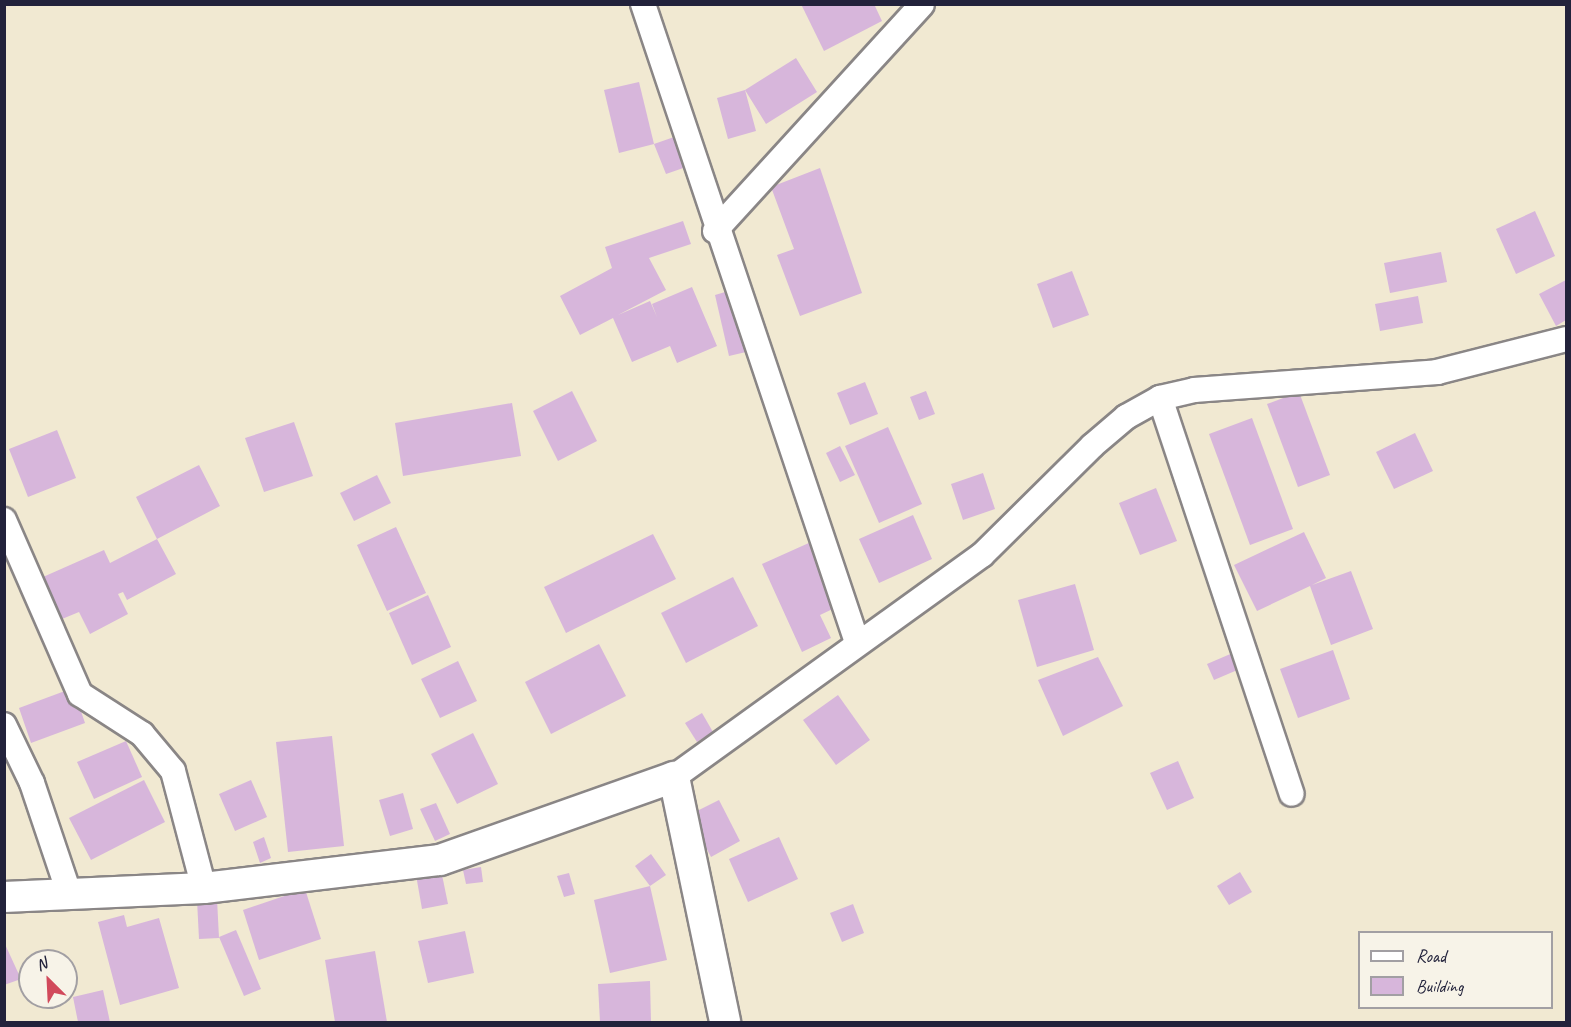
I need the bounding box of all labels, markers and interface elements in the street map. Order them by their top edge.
legend [1358,931,1553,1009]
text: Road [1416,945,1446,967]
north arrow [18,949,78,1009]
text: N [33,953,50,976]
text: Building [1416,975,1463,997]

